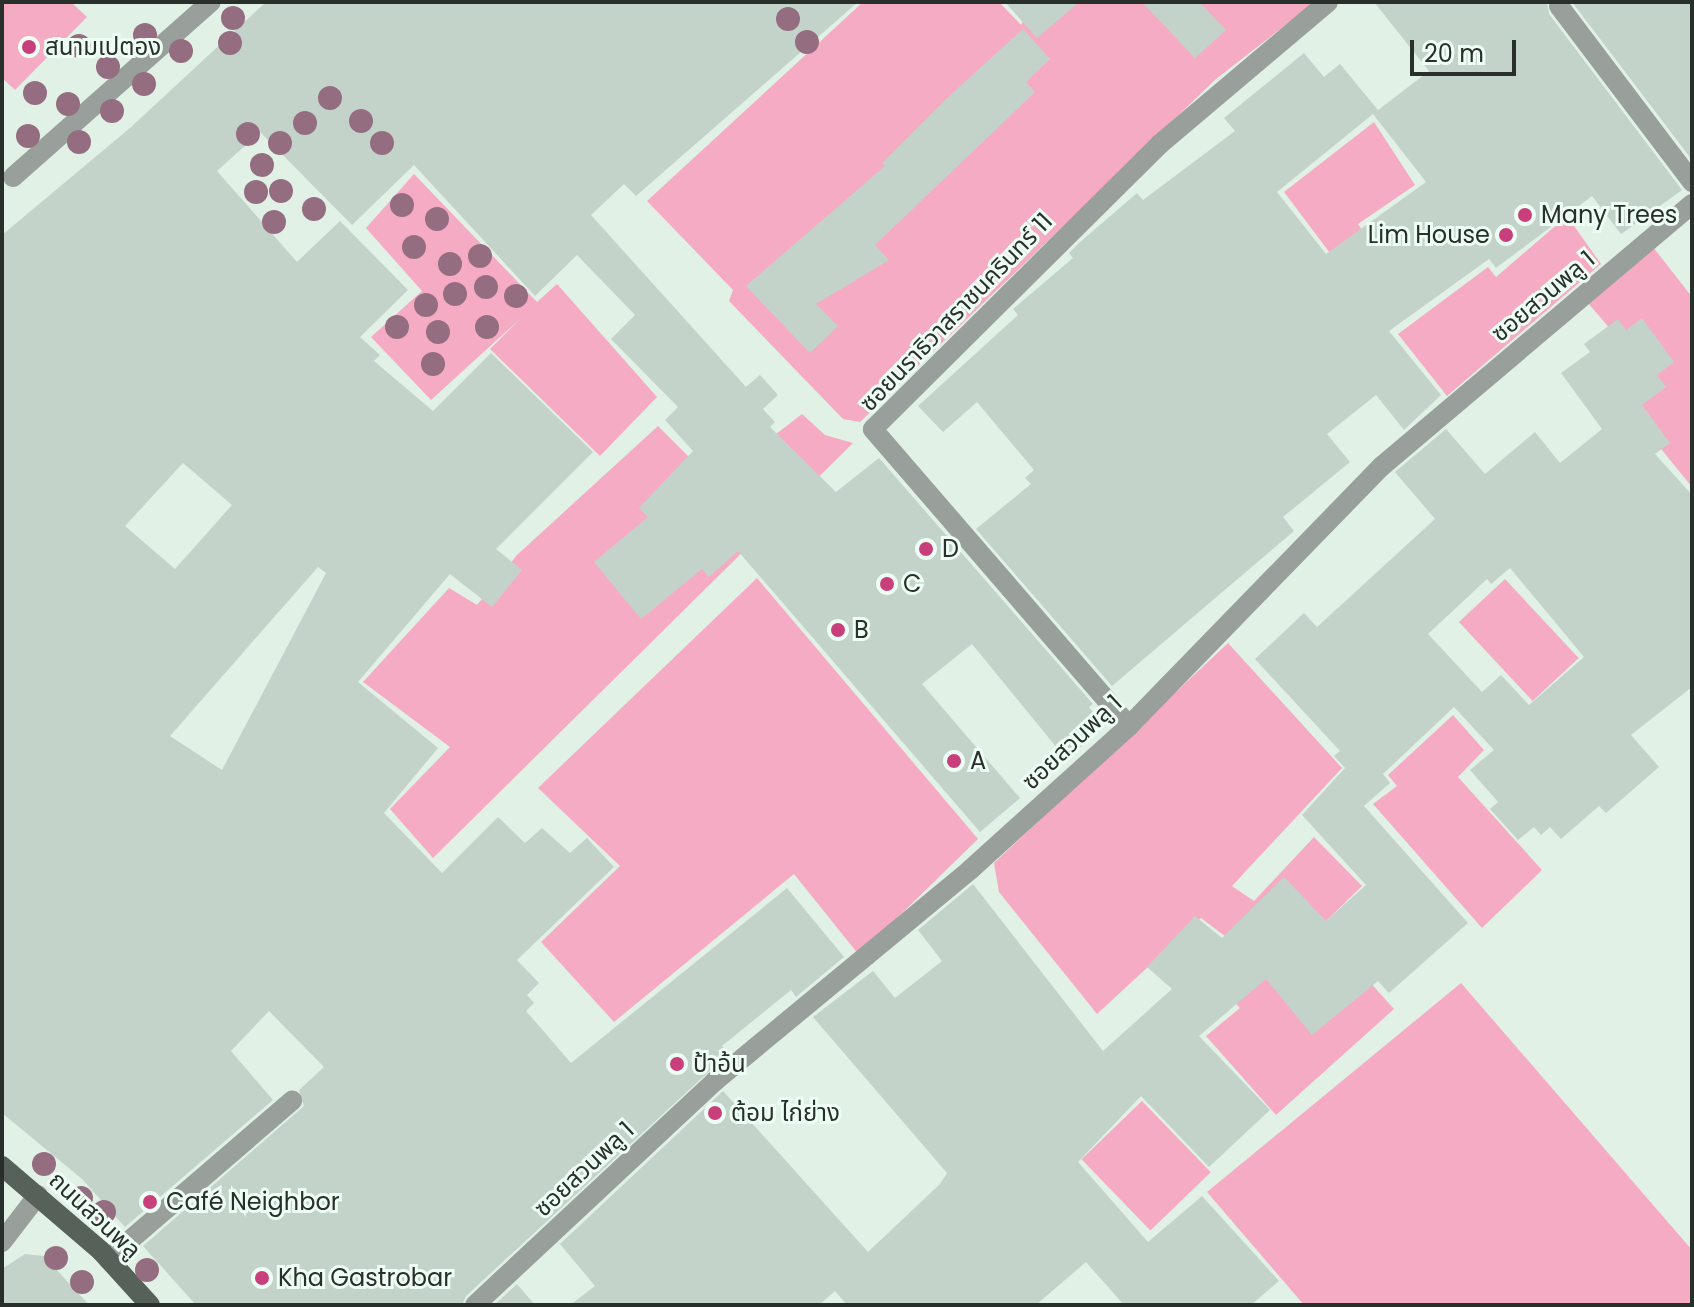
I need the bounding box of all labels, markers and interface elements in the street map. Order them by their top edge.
scale bar [1414,24,1520,74]
place label: สนามเปตอง [45,33,161,61]
text: 20 m [1424,37,1484,70]
marker: สนามเปตอง [20,38,38,56]
place label: Many Trees [1541,201,1677,229]
marker: Many Trees [1516,206,1534,224]
street label: ซอยนราธิวาสราชนครินทร์ 11 [854,207,1058,417]
place label: Lim House [1368,221,1490,249]
marker: Lim House [1497,226,1515,244]
street label: ซอยสวนพลู 1 [1485,244,1601,348]
place label: D [942,535,959,563]
marker: D [917,540,935,558]
place label: C [903,570,922,598]
marker: C [878,575,896,593]
place label: B [854,616,869,644]
marker: B [829,621,847,639]
street label: ซอยสวนพลู 1 [1016,688,1128,796]
place label: A [970,747,986,775]
marker: A [945,752,963,770]
place label: ป้าอ้น [693,1050,746,1078]
marker: ป้าอ้น [668,1055,686,1073]
place label: ต้อม ไก่ย่าง [731,1099,840,1127]
marker: ต้อม ไก่ย่าง [706,1104,724,1122]
street label: ซอยสวนพลู 1 [528,1115,640,1223]
street label: ถนนสวนพลู [43,1165,147,1265]
place label: Café Neighbor [166,1188,340,1216]
marker: Café Neighbor [141,1193,159,1211]
place label: Kha Gastrobar [278,1264,452,1292]
marker: Kha Gastrobar [253,1269,271,1287]

